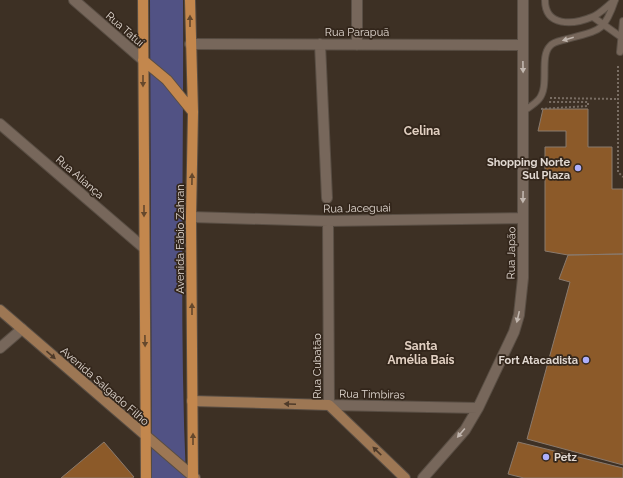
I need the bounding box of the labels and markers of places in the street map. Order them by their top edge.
place label: Shopping Norte Sul Plaza [487,156,570,182]
marker: Shopping Norte Sul Plaza [573,163,583,173]
place label: Fort Atacadista [499,354,578,367]
marker: Fort Atacadista [581,355,591,365]
place label: Petz [554,451,577,464]
marker: Petz [541,452,551,462]

